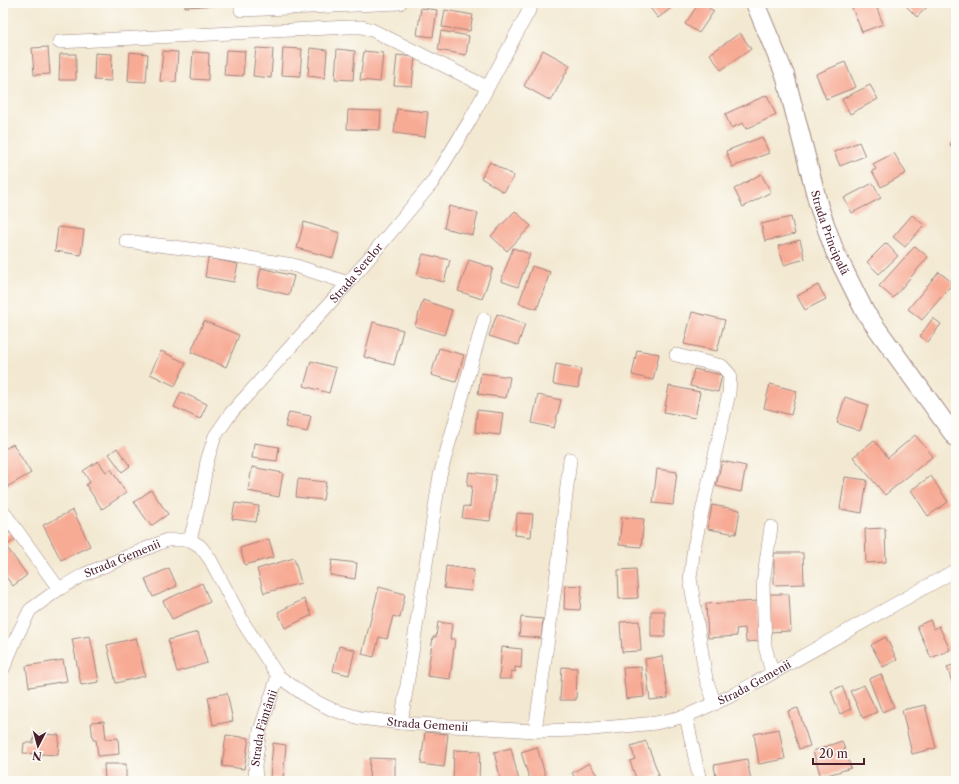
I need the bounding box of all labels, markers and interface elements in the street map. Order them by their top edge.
street label: Strada Principală [808,189,852,277]
street label: Strada Serelor [327,240,386,306]
street label: Strada Gemenii [82,536,163,581]
street label: Strada Gemenii [716,657,794,708]
street label: Strada Fântânii [248,687,280,767]
street label: Strada Gemenii [386,714,469,734]
north arrow [18,726,58,766]
scale bar [813,740,864,766]
text: 20 m [819,746,848,761]
text: N [31,748,42,763]

